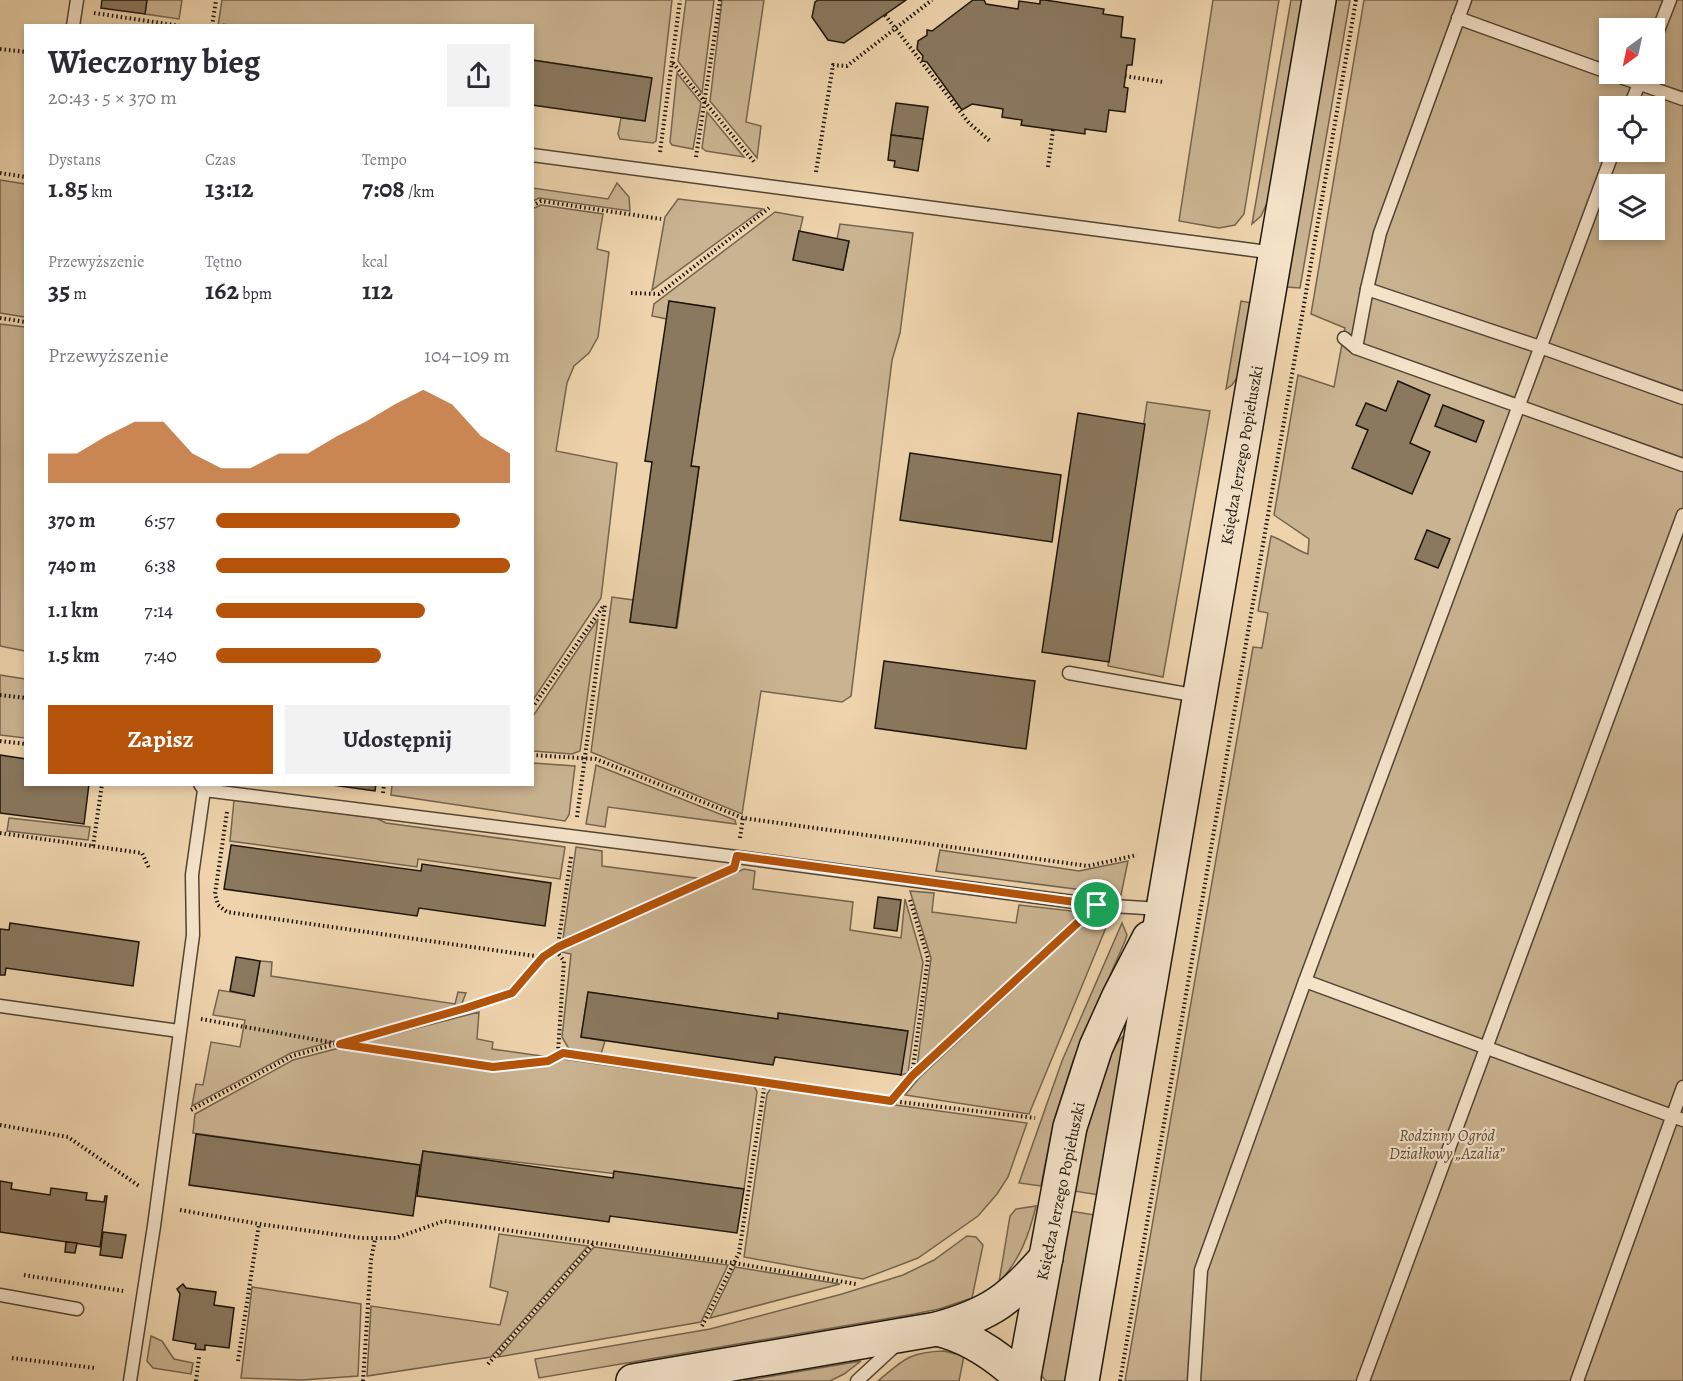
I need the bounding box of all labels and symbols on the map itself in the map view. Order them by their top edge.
north arrow [1599,18,1665,84]
street label: Księdza Jerzego Popiełuszki [1215,364,1269,546]
pin [1071,879,1122,930]
street label: Księdza Jerzego Popiełuszki [1031,1100,1091,1282]
park label: Rodzinny Ogród Działkowy „Azalia” [1389,1125,1505,1165]

